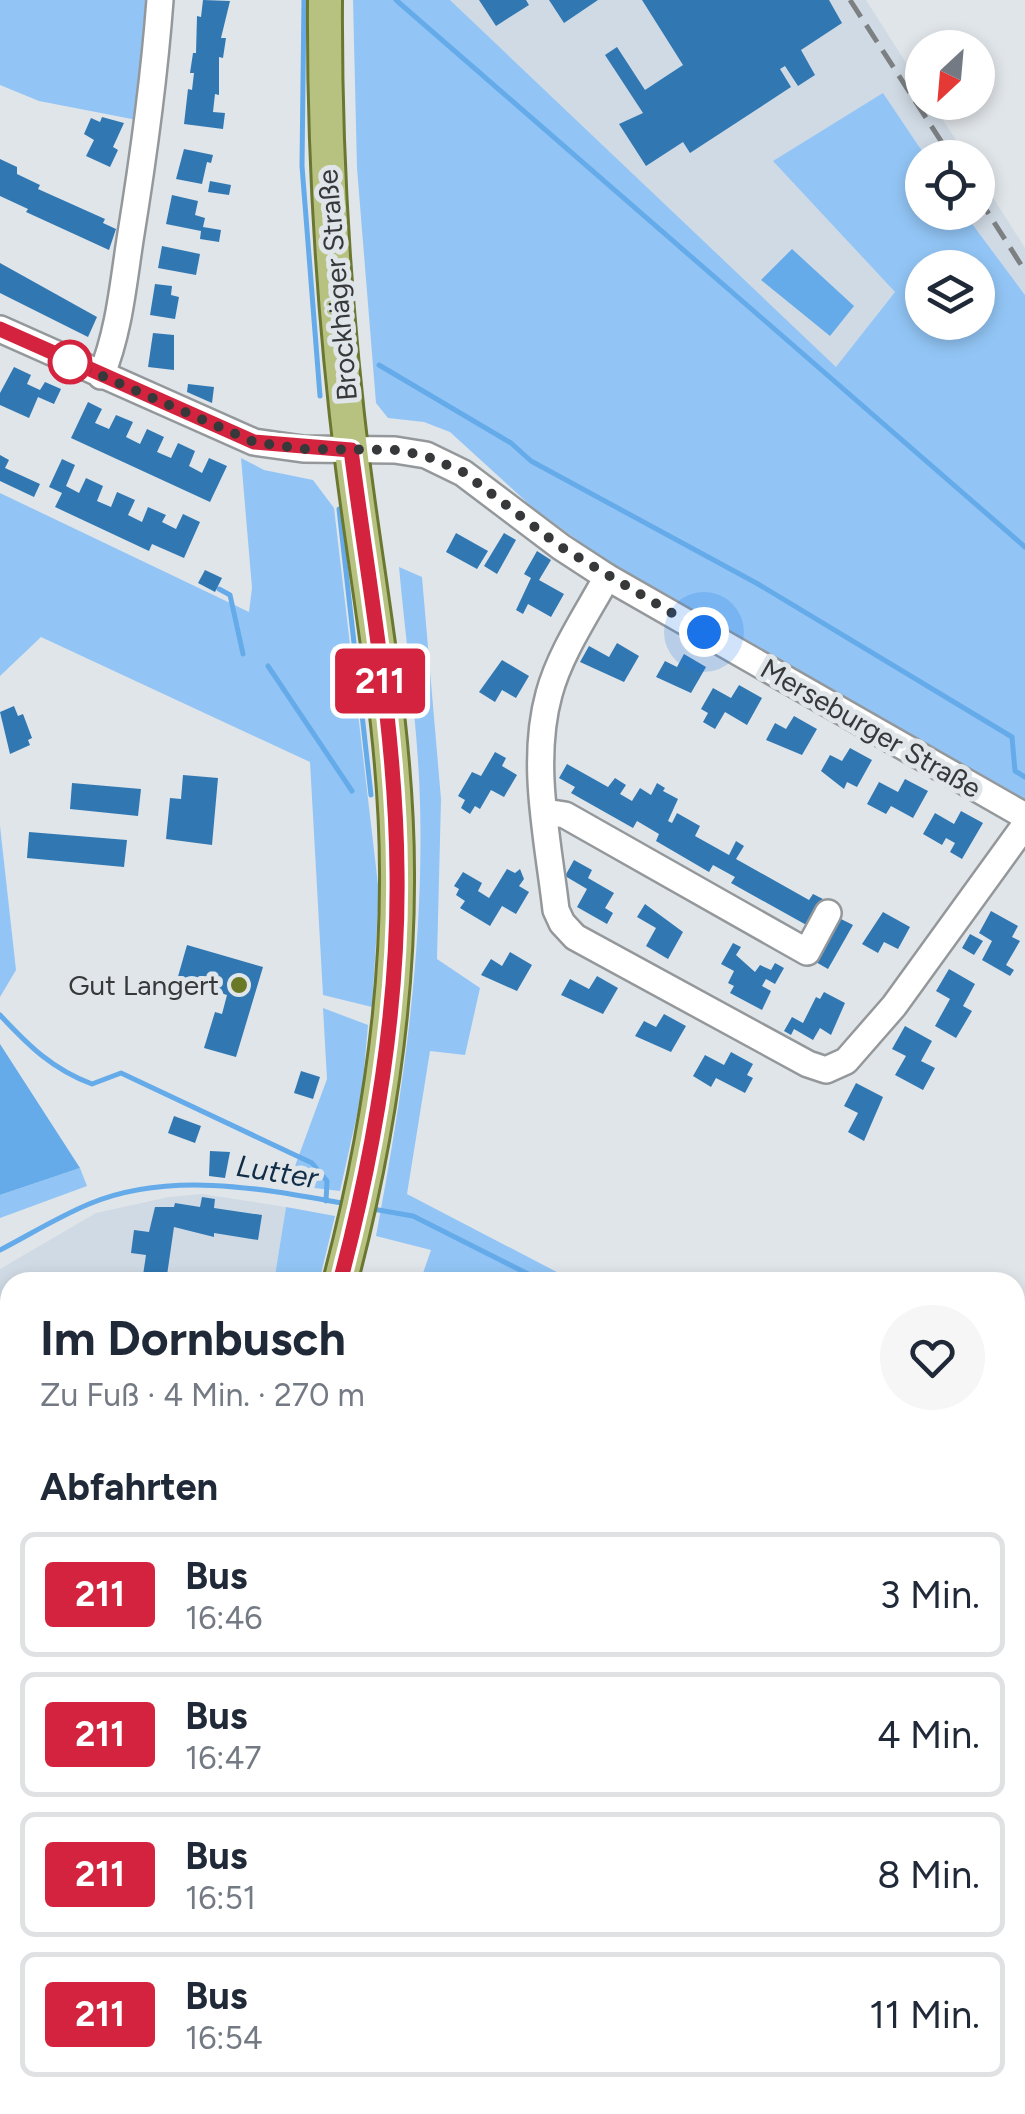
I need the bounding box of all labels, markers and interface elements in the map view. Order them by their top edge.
north arrow [905,30,995,120]
map controls [905,30,995,340]
button: locate [905,140,995,230]
street label: Brockhäger Straße [310,168,364,402]
button: layers [905,250,995,340]
unlabelled marker [49,341,91,383]
your location [679,607,729,657]
line badge: 211 [322,648,438,714]
street label: Merseburger Straße [755,651,987,805]
text: 211 [355,660,405,702]
place label: Gut Langert [68,968,219,1002]
marker: Gut Langert [228,974,250,996]
water label: Lutter [234,1147,322,1196]
button: heart [880,1305,985,1410]
text: Im Dornbusch [40,1309,346,1367]
text: Zu Fuß · 4 Min. · 270 m [40,1376,365,1414]
text: Abfahrten [40,1464,218,1510]
text: Bus [185,1553,248,1599]
text: 3 Min. [880,1572,980,1618]
text: 211 [75,1573,125,1615]
text: 16:46 [185,1599,262,1637]
text: Bus [185,1693,248,1739]
text: 4 Min. [877,1712,980,1758]
text: 211 [75,1713,125,1755]
text: 16:47 [185,1739,261,1777]
text: Bus [185,1833,248,1879]
text: 8 Min. [877,1852,980,1898]
text: 211 [75,1853,125,1895]
text: 16:51 [185,1879,256,1917]
text: Bus [185,1973,248,2019]
text: 11 Min. [869,1992,980,2038]
text: 211 [75,1993,125,2035]
text: 16:54 [185,2019,263,2057]

